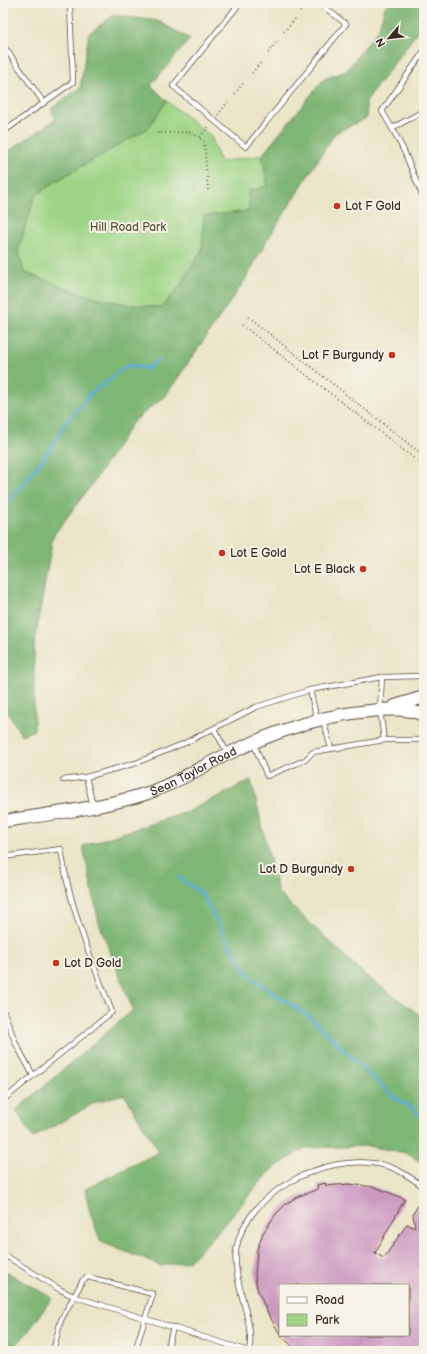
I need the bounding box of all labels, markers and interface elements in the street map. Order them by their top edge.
north arrow [369,18,409,58]
text: N [373,36,388,49]
place label: Lot F Gold [345,199,401,214]
marker: Lot F Gold [332,201,342,211]
park label: Hill Road Park [90,220,166,235]
place label: Lot F Burgundy [302,348,385,363]
marker: Lot F Burgundy [387,350,397,360]
place label: Lot E Gold [230,546,287,561]
marker: Lot E Gold [217,548,227,558]
place label: Lot E Black [294,562,355,577]
marker: Lot E Black [358,564,368,574]
street label: Sean Taylor Road [148,743,239,799]
place label: Lot D Burgundy [259,862,344,877]
marker: Lot D Burgundy [346,864,356,874]
place label: Lot D Gold [64,956,122,971]
marker: Lot D Gold [51,958,61,968]
legend [279,1284,409,1336]
text: Road [315,1293,344,1308]
text: Park [315,1313,339,1328]

